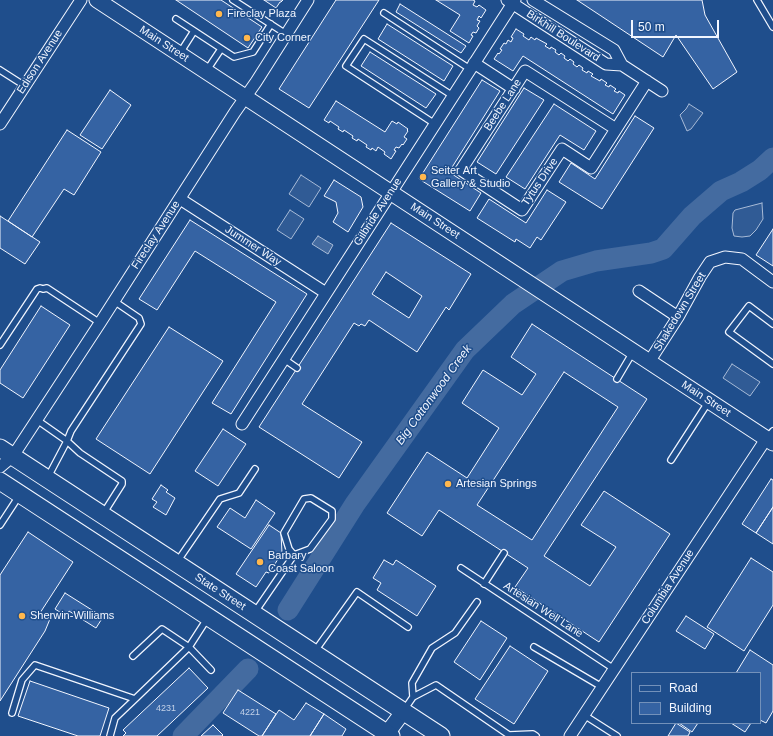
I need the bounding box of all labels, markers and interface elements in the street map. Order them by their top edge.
place label: Fireclay Plaza [227,7,296,21]
street label: Birkhill Boulevard [524,7,602,65]
marker: Fireclay Plaza [214,9,224,19]
scale bar [633,12,721,38]
text: 50 m [638,20,665,34]
street label: Main Street [137,23,191,65]
street label: Edison Avenue [14,27,66,97]
place label: City Corner [255,31,311,45]
marker: City Corner [242,33,252,43]
street label: Beebe Lane [481,77,525,133]
street label: Tytus Drive [519,156,561,208]
place label: Seiter Art Gallery & Studio [431,164,510,190]
marker: Seiter Art Gallery & Studio [418,172,428,182]
street label: Gilbride Avenue [351,176,405,248]
street label: Fireclay Avenue [129,198,183,272]
street label: Main Street [408,200,462,242]
street label: Jummer Way [222,223,284,269]
street label: Shakedown Street [651,270,709,354]
water label: Big Cottonwood Creek [393,342,475,448]
street label: Main Street [679,378,733,420]
place label: Artesian Springs [456,477,537,491]
marker: Artesian Springs [443,479,453,489]
street label: Columbia Avenue [639,547,697,627]
place label: Barbary Coast Saloon [268,549,334,575]
marker: Barbary Coast Saloon [255,557,265,567]
street label: State Street [192,571,248,613]
street label: Artesian Well Lane [501,579,585,641]
place label: Sherwin-Williams [30,609,114,623]
marker: Sherwin-Williams [17,611,27,621]
legend [631,672,761,724]
text: Road [669,681,698,695]
text: Building [669,701,712,715]
house number: 4231 [156,704,176,714]
house number: 4221 [240,708,260,718]

